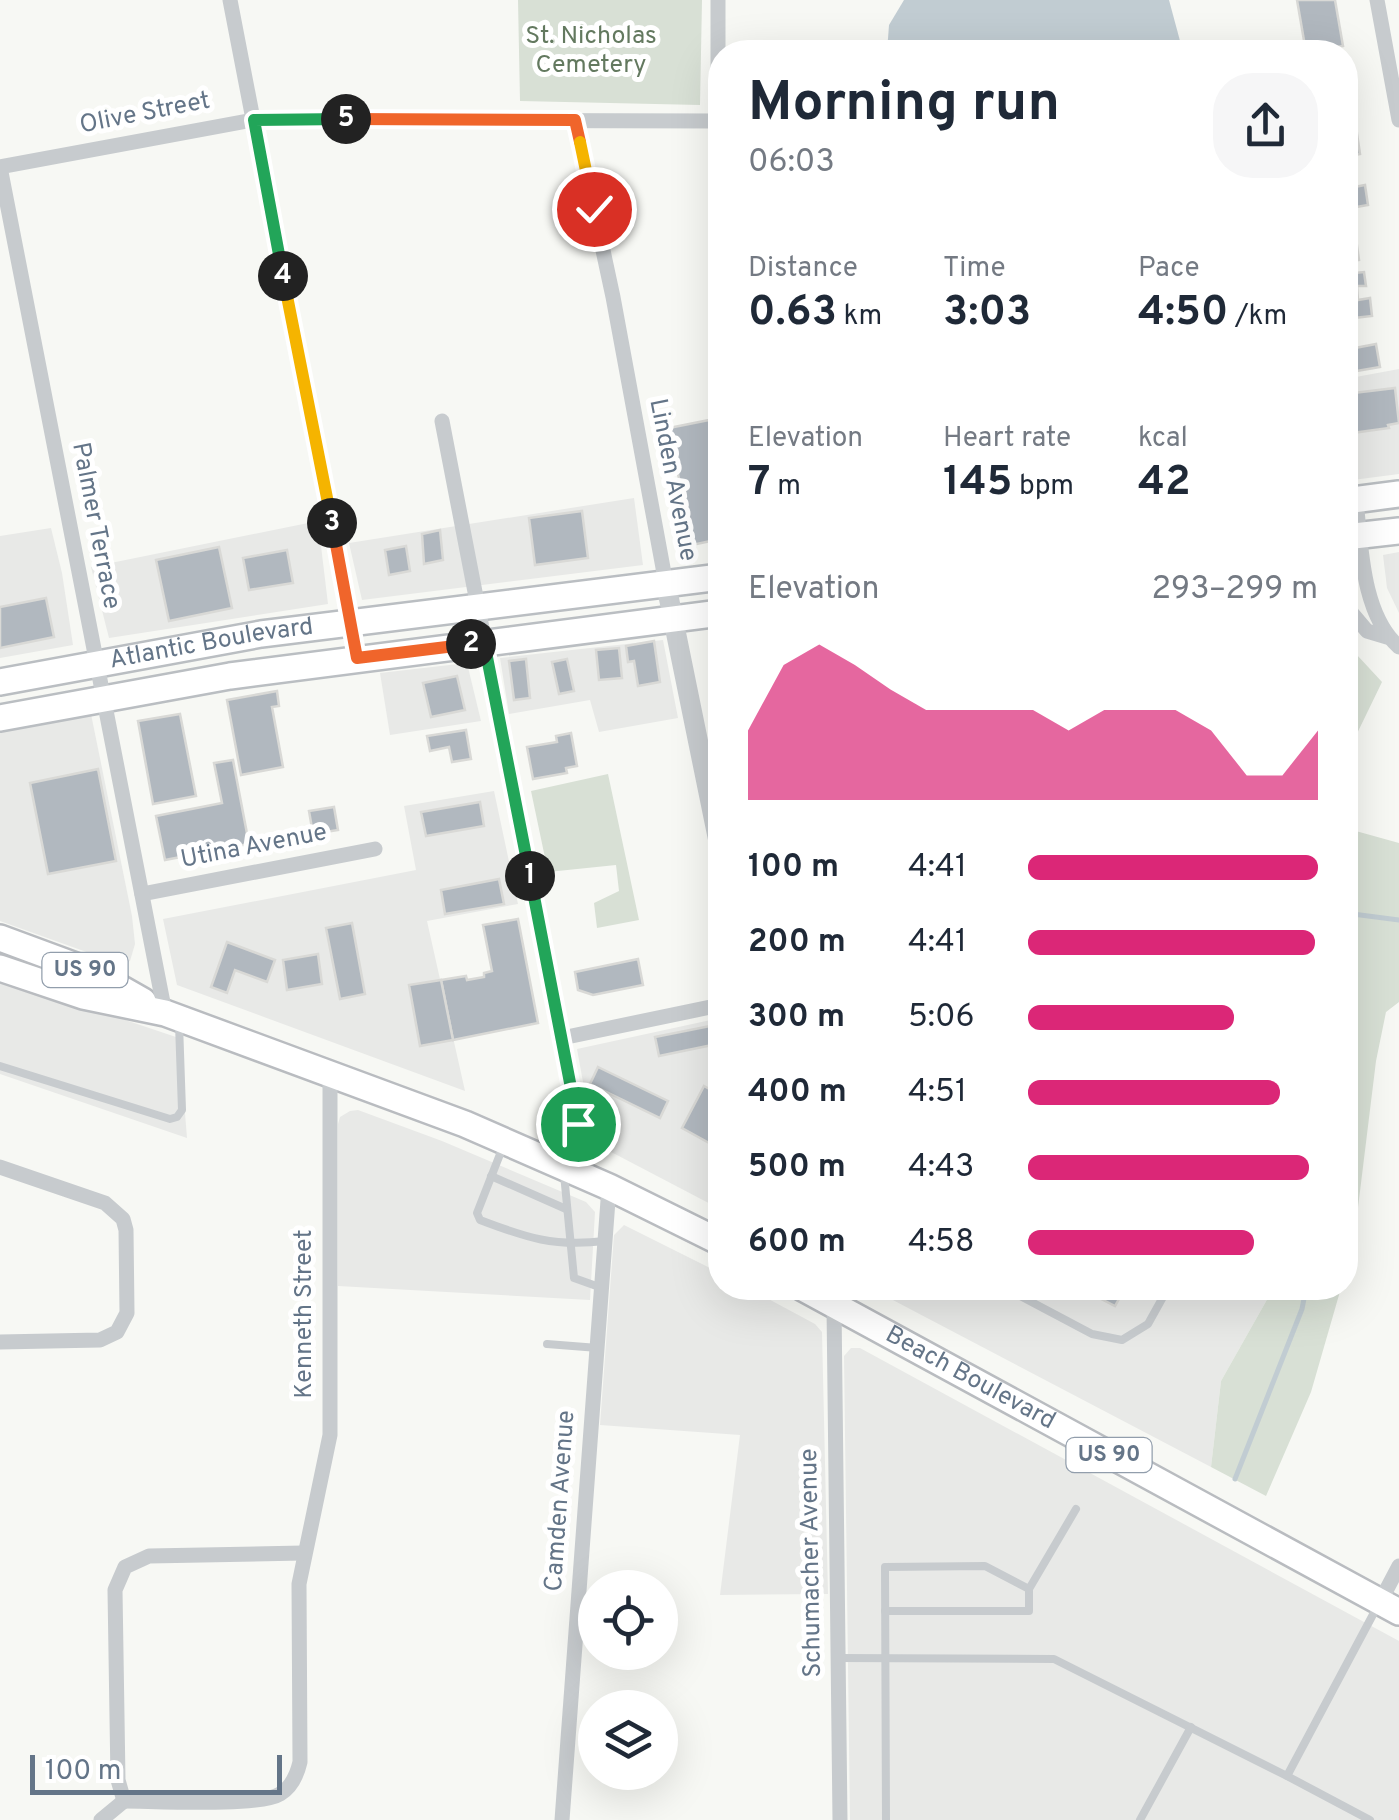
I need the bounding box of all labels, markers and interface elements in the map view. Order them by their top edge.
park label: St. Nicholas Cemetery [525,21,657,82]
text: Morning run [748,70,1060,140]
button: share [1213,73,1318,178]
street label: Olive Street [77,86,213,142]
pin: 5 [321,94,371,144]
text: 5 [337,101,355,137]
text: 06:03 [748,143,835,183]
pin [552,167,637,252]
icon: check [567,182,622,237]
pin: 4 [258,251,308,301]
text: Distance [748,251,858,287]
text: Time [943,251,1006,287]
text: Pace [1138,251,1200,287]
text: 4 [274,258,292,294]
text: 0.63 [748,287,837,340]
text: 3:03 [943,287,1031,340]
text: 4:50 [1138,287,1228,340]
text: km [837,299,882,335]
text: /km [1228,299,1287,335]
street label: Linden Avenue [641,396,703,564]
text: Elevation [748,421,863,457]
text: Heart rate [943,421,1071,457]
text: kcal [1138,421,1188,457]
street label: Palmer Terrace [63,440,127,612]
text: 7 [748,457,771,510]
text: 145 [943,457,1013,510]
text: 42 [1138,457,1191,510]
text: m [771,469,801,505]
text: bpm [1013,469,1074,505]
pin: 3 [307,498,357,548]
text: 3 [324,505,340,541]
text: Elevation [748,570,880,610]
text: 293–299 m [1151,570,1318,610]
street label: Atlantic Boulevard [107,612,315,677]
pin: 2 [446,619,496,669]
text: 2 [462,626,480,662]
street label: Utina Avenue [178,817,330,877]
text: 100 m [748,848,839,888]
text: 4:41 [908,848,967,888]
pin: 1 [505,851,555,901]
text: 1 [524,858,536,894]
text: 200 m [748,923,846,963]
text: 4:41 [908,923,967,963]
road number: US 90 [42,953,128,987]
text: 300 m [748,998,845,1038]
text: 5:06 [908,998,975,1038]
text: 400 m [748,1073,847,1113]
text: 4:51 [908,1073,967,1113]
pin [536,1082,621,1167]
icon: arrive [551,1097,606,1152]
text: 500 m [748,1148,846,1188]
text: 4:43 [908,1148,974,1188]
text: 600 m [748,1223,846,1263]
text: 4:58 [908,1223,975,1263]
street label: Kenneth Street [289,1229,321,1399]
street label: Beach Boulevard [879,1320,1061,1438]
street label: Camden Avenue [539,1409,583,1593]
road number: US 90 [1066,1438,1152,1472]
street label: Schumacher Avenue [794,1448,830,1678]
map controls [578,1570,678,1790]
button: locate [578,1570,678,1670]
button: layers [578,1690,678,1790]
scale bar [30,1750,282,1794]
text: 100 m [45,1754,121,1790]

